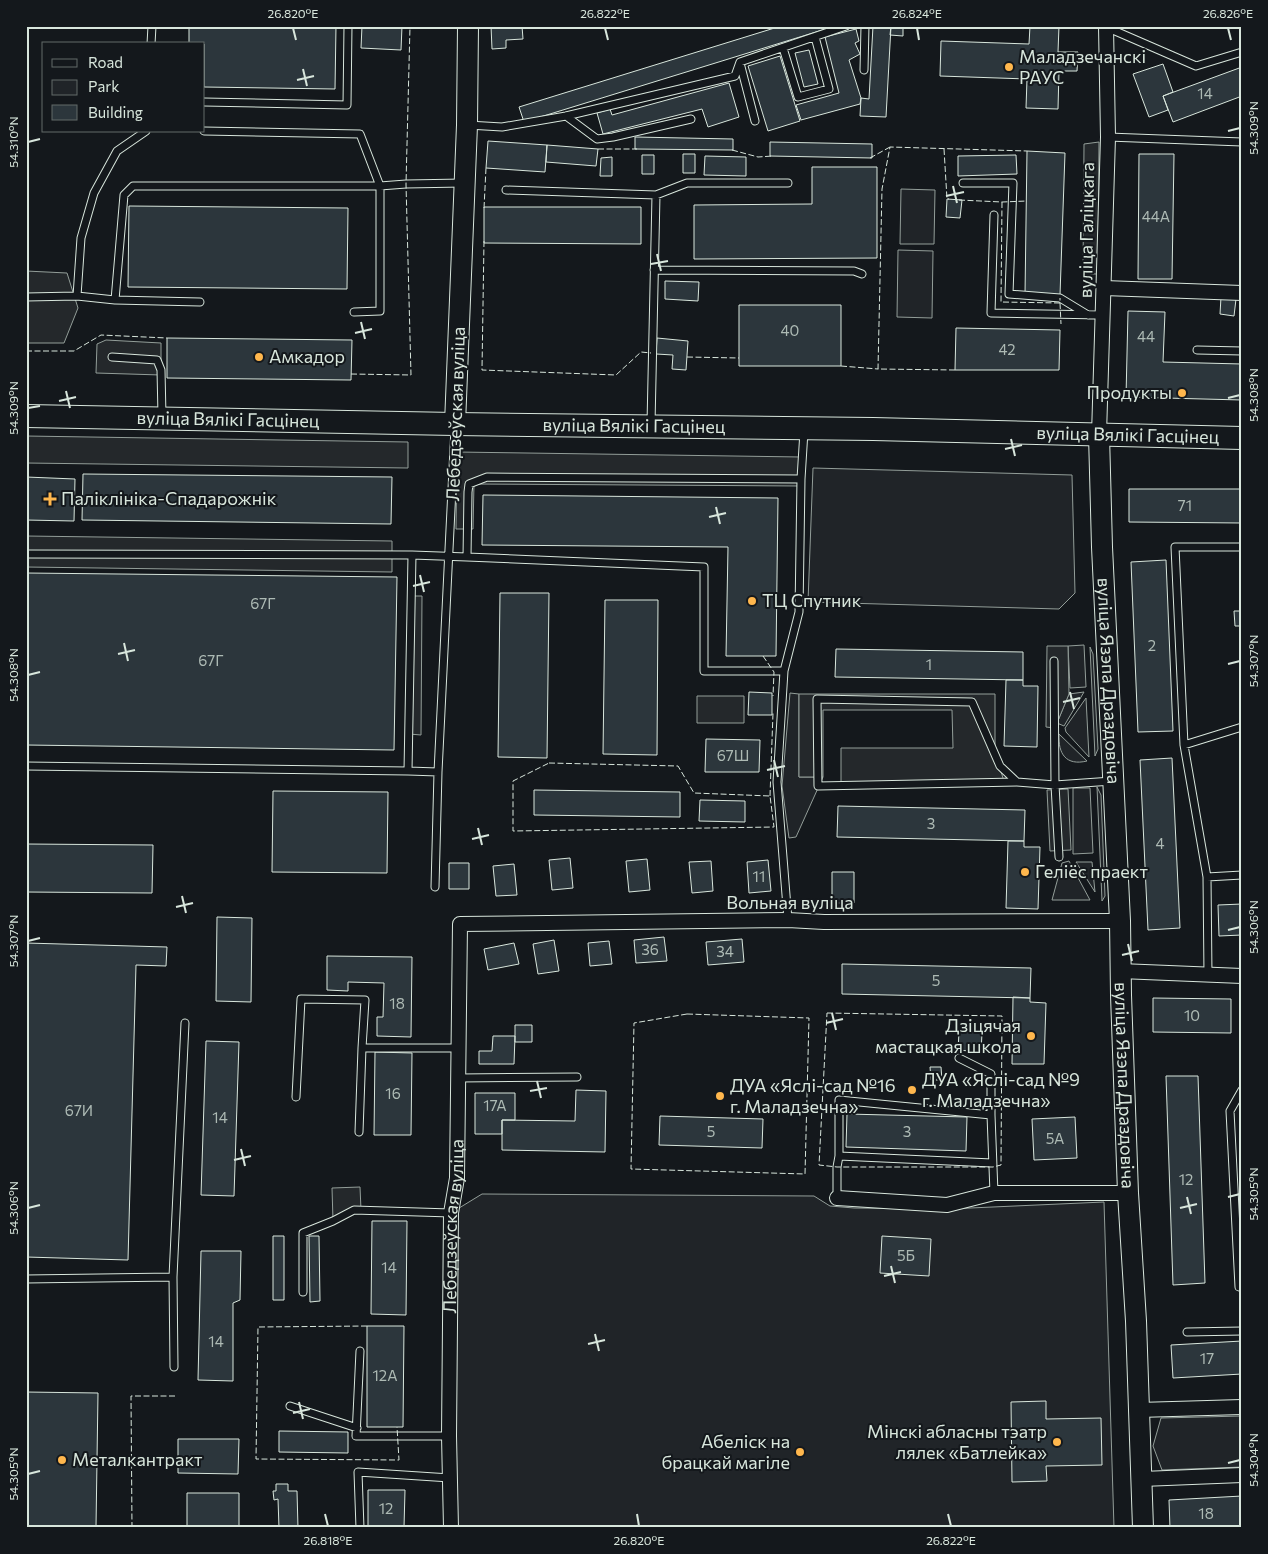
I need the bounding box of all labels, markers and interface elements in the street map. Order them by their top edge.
text: 26.820°E [268,6,318,20]
text: 26.822°E [580,6,630,20]
text: 26.824°E [892,6,942,20]
text: 26.826°E [1203,6,1253,20]
legend [42,42,205,132]
place label: Маладзечанскі РАУС [1019,45,1146,88]
text: Road [88,53,123,71]
marker: Маладзечанскі РАУС [1003,61,1015,73]
text: Park [88,77,119,95]
house number: 14 [1197,84,1213,102]
text: 54.309°N [1246,101,1260,155]
text: Building [88,103,143,121]
text: 54.310°N [6,116,20,168]
street label: вуліца Галіцкага [1074,162,1098,298]
house number: 44А [1142,207,1170,225]
house number: 40 [781,321,799,339]
street label: Лебедзеўская вуліца [441,326,469,502]
house number: 44 [1137,327,1155,345]
house number: 42 [998,340,1016,358]
place label: Амкадор [269,345,345,367]
marker: Амкадор [253,351,265,363]
text: 54.308°N [1246,368,1260,422]
text: 54.309°N [6,381,20,435]
place label: Продукты [1087,381,1172,403]
marker: Продукты [1176,387,1188,399]
street label: вуліца Вялікі Гасцінец [136,406,320,431]
street label: вуліца Вялікі Гасцінец [542,413,726,437]
street label: вуліца Вялікі Гасцінец [1036,421,1220,447]
place label: Паліклініка-Спадарожнік [61,487,277,509]
marker: Паліклініка-Спадарожнік [43,492,57,506]
house number: 71 [1178,496,1192,514]
street label: вуліца Язэпа Драздовіча [1093,577,1125,784]
place label: ТЦ Спутник [762,589,862,611]
house number: 67Г [250,594,276,612]
marker: ТЦ Спутник [746,595,758,607]
text: 54.307°N [1246,635,1260,687]
house number: 2 [1148,636,1156,654]
text: 54.308°N [6,648,20,702]
house number: 67Г [198,651,224,669]
house number: 1 [926,655,932,673]
house number: 67Ш [717,746,749,764]
house number: 3 [927,814,935,832]
house number: 4 [1156,834,1165,852]
place label: Геліёс праект [1035,860,1148,882]
marker: Геліёс праект [1019,866,1031,878]
house number: 11 [753,867,765,885]
street label: Вольная вуліца [726,891,854,913]
text: 54.306°N [1246,900,1260,954]
text: 54.307°N [6,915,20,967]
house number: 36 [641,940,659,958]
house number: 34 [716,942,734,960]
house number: 5 [932,971,940,989]
street label: вуліца Язэпа Драздовіча [1111,982,1140,1189]
house number: 18 [389,994,405,1012]
house number: 10 [1184,1006,1200,1024]
place label: Дзіцячая мастацкая школа [875,1014,1021,1057]
marker: Дзіцячая мастацкая школа [1025,1030,1037,1042]
place label: ДУА «Яслі-сад №9 г. Маладзечна» [922,1068,1080,1111]
place label: ДУА «Яслі-сад №16 г. Маладзечна» [730,1074,896,1117]
house number: 16 [385,1084,401,1102]
marker: ДУА «Яслі-сад №9 г. Маладзечна» [906,1084,918,1096]
marker: ДУА «Яслі-сад №16 г. Маладзечна» [714,1090,726,1102]
house number: 17А [483,1096,507,1114]
house number: 67И [65,1101,93,1119]
house number: 14 [212,1108,228,1126]
house number: 5 [707,1122,715,1140]
house number: 3 [903,1122,911,1140]
house number: 5А [1046,1129,1064,1147]
street label: Лебедзеўская вуліца [438,1139,468,1314]
text: 54.305°N [1246,1167,1260,1221]
house number: 12 [1179,1170,1193,1188]
text: 54.306°N [6,1181,20,1235]
house number: 5Б [897,1246,915,1264]
house number: 14 [381,1258,397,1276]
house number: 14 [208,1332,224,1350]
house number: 17 [1200,1349,1214,1367]
house number: 12А [372,1366,398,1384]
place label: Мінскі абласны тэатр лялек «Батлейка» [867,1420,1047,1463]
place label: Абеліск на брацкай магіле [661,1430,790,1473]
text: 54.304°N [1246,1433,1260,1487]
marker: Мінскі абласны тэатр лялек «Батлейка» [1051,1436,1063,1448]
marker: Абеліск на брацкай магіле [794,1446,806,1458]
text: 54.305°N [6,1447,20,1501]
place label: Металкантракт [72,1448,203,1470]
marker: Металкантракт [56,1454,68,1466]
house number: 12 [379,1499,393,1517]
house number: 18 [1198,1504,1214,1522]
text: 26.818°E [304,1533,352,1547]
text: 26.820°E [614,1533,664,1547]
text: 26.822°E [926,1533,976,1547]

